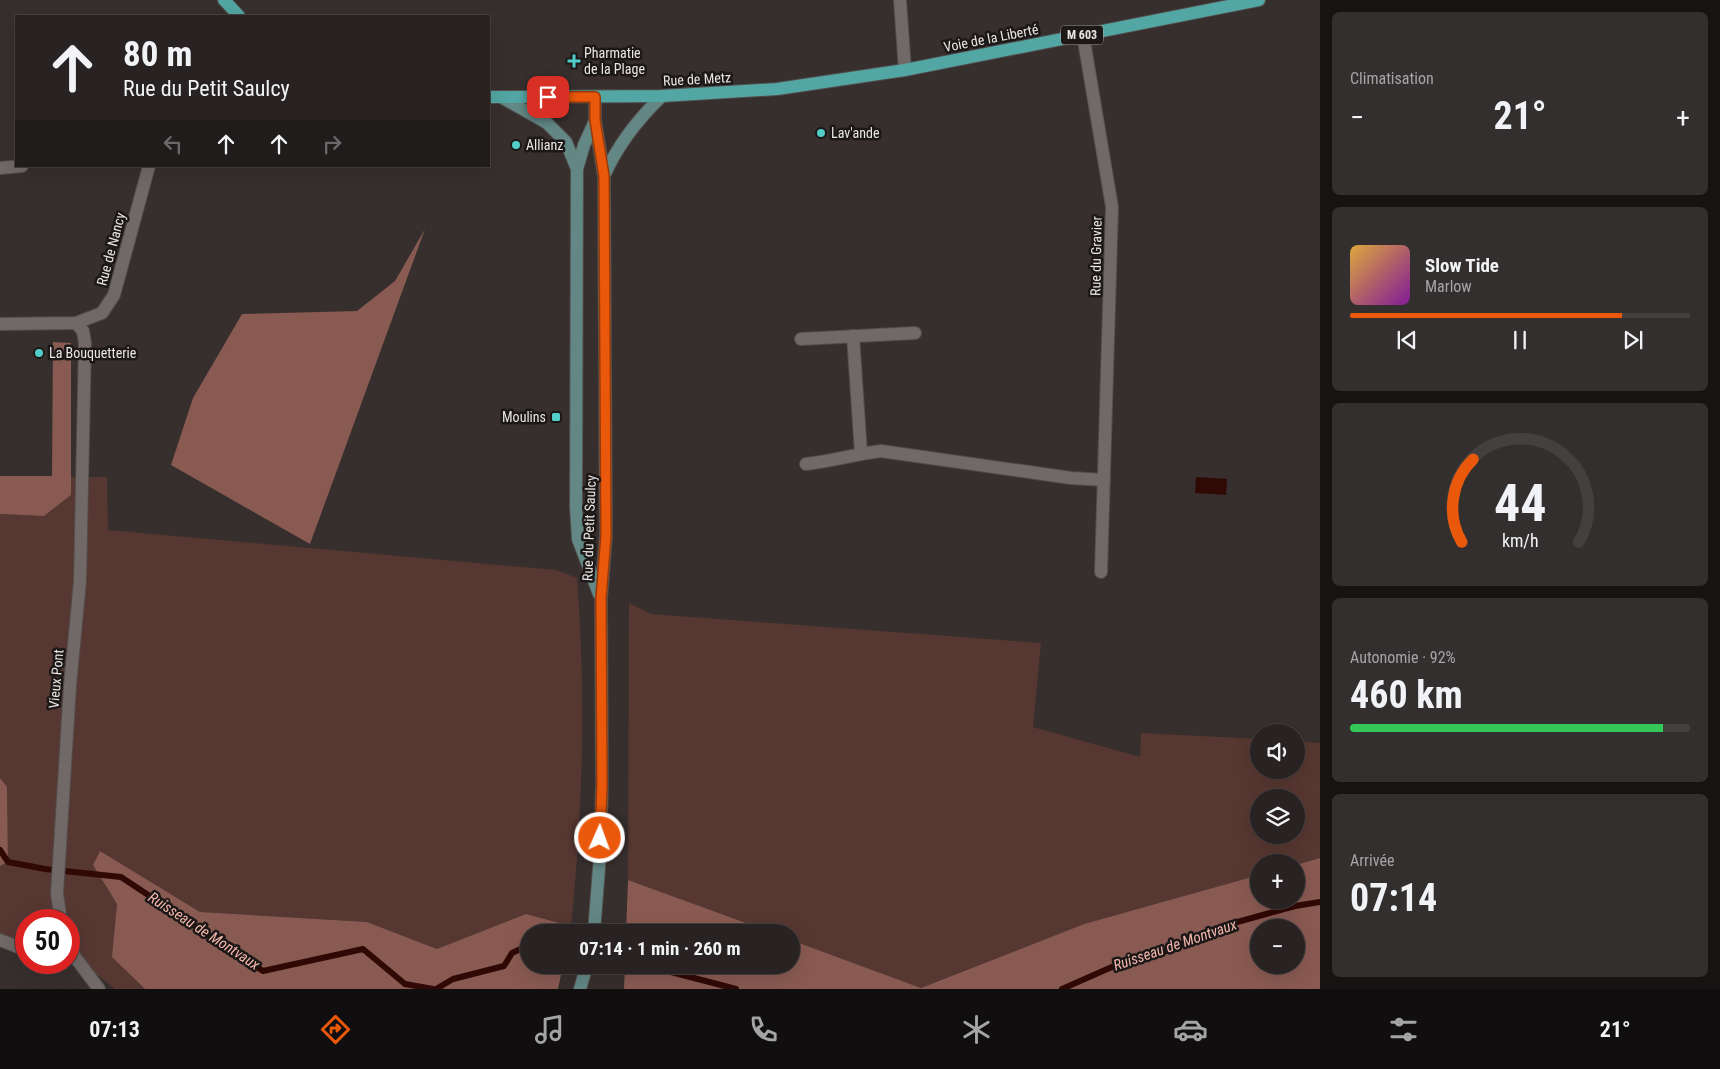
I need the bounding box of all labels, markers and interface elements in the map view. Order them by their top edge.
street label: Voie de la Liberté [942,21,1040,55]
road number: M 603 [1061,26,1103,44]
text: 80 m [123,34,192,75]
icon: ahead [40,35,105,100]
place label: Pharmatie de la Plage [584,45,645,77]
marker: Pharmatie de la Plage [568,55,580,67]
street label: Rue de Metz [663,69,731,89]
text: Climatisation [1350,69,1434,88]
text: Rue du Petit Saulcy [123,76,290,101]
pin [527,76,569,118]
icon: arrive [534,83,562,111]
text: 21° [1493,94,1547,138]
text: − [1350,101,1364,134]
text: + [1676,101,1690,134]
place label: Lav'ande [831,125,880,141]
marker: Lav'ande [815,127,827,139]
icon: left [159,130,187,158]
icon: ahead [212,130,240,158]
icon: ahead [265,130,293,158]
icon: right [318,130,346,158]
place label: Allianz [526,137,563,153]
marker: Allianz [510,139,522,151]
street label: Rue de Nancy [94,210,128,287]
street label: Rue du Gravier [1087,216,1105,296]
text: Slow Tide [1425,254,1499,277]
text: Marlow [1425,277,1472,296]
icon: previous [1393,326,1421,354]
icon: pause [1506,326,1534,354]
icon: next [1619,326,1647,354]
place label: La Bouquetterie [49,345,137,361]
marker: La Bouquetterie [33,347,45,359]
place label: Moulins [502,409,546,425]
marker: Moulins [550,411,562,423]
text: 44 [1494,473,1546,534]
street label: Rue du Petit Saulcy [579,475,599,581]
text: km/h [1502,530,1538,551]
text: Autonomie · 92% [1350,648,1456,667]
street label: Vieux Pont [45,649,67,709]
text: 460 km [1350,673,1463,717]
map controls [1250,724,1305,974]
button: sound [1250,724,1305,779]
button: layers [1250,789,1305,844]
position arrow [573,811,625,863]
text: Arrivée [1350,851,1394,870]
button: + [1250,854,1305,909]
text: 07:14 [1350,876,1437,920]
water label: Ruisseau de Montvaux [145,888,264,974]
speed limit sign: 50 [15,909,80,974]
water label: Ruisseau de Montvaux [1111,915,1240,975]
button: − [1250,919,1305,974]
text: 07:14 · 1 min · 260 m [579,937,741,960]
icon: directions [318,1012,353,1047]
icon: music [532,1012,567,1047]
icon: phone [746,1012,781,1047]
icon: climate [959,1012,994,1047]
icon: car [1173,1012,1208,1047]
icon: filters [1386,1012,1421,1047]
text: 07:13 [89,1017,140,1042]
text: 21° [1600,1017,1631,1042]

